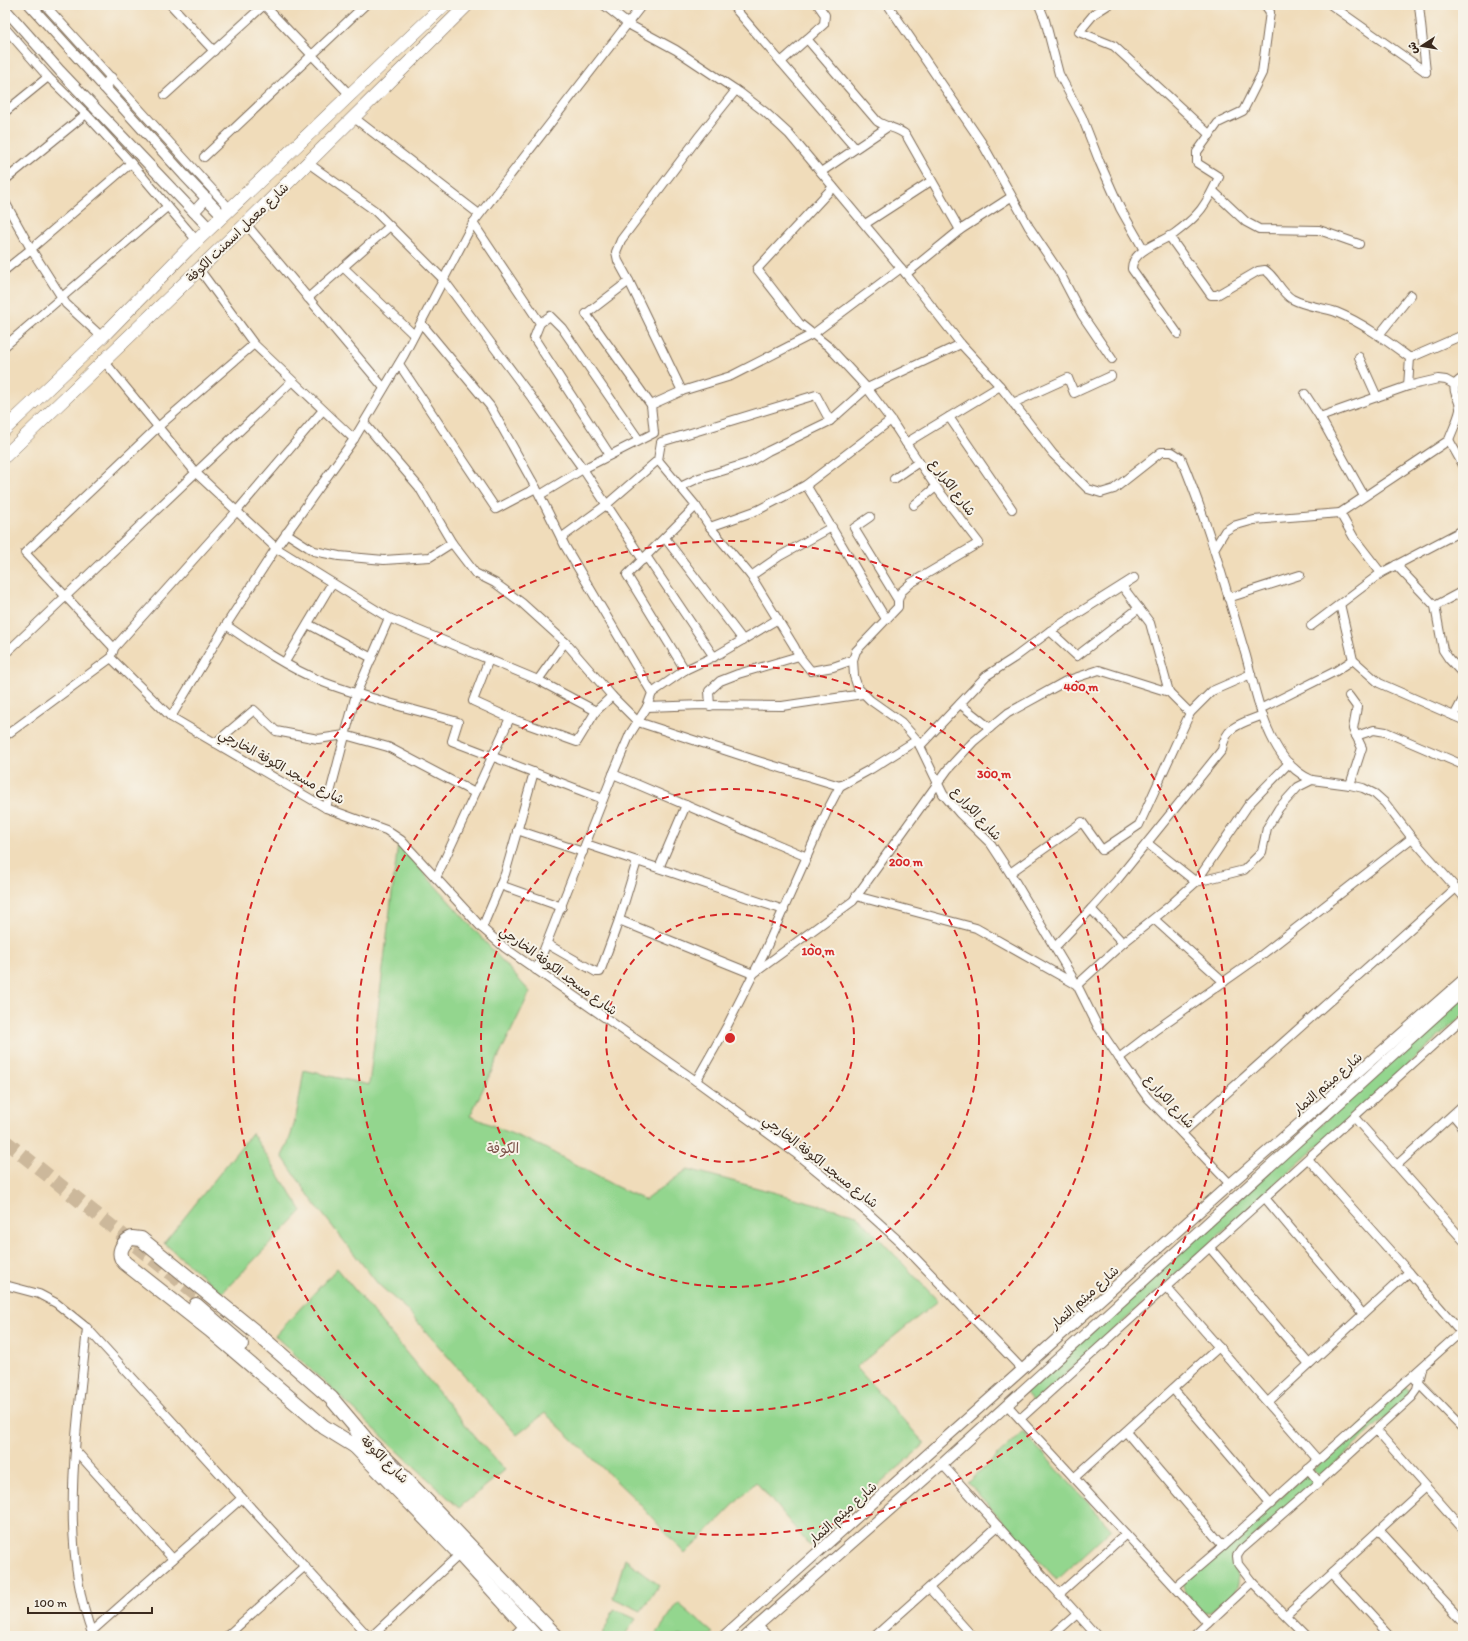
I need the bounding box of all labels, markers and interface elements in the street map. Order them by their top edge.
north arrow [1402,26,1442,66]
text: ش [1405,41,1420,55]
street label: شارع معمل اسمنت الكوفة [183,180,293,287]
street label: شارع الكرار ع [925,456,979,520]
text: 400 m [1064,680,1099,694]
street label: شارع مسجد الكوفة الخارجي [214,726,347,811]
text: 300 m [977,767,1012,781]
street label: شارع الكرار ع [947,784,1005,844]
text: 200 m [889,855,924,869]
street label: شارع مسجد الكوفة الخارجي [495,923,620,1021]
text: 100 m [801,944,835,958]
centre of rings [723,1031,737,1045]
street label: شارع ميثم التمار [1289,1049,1367,1121]
street label: شارع الكرار ع [1140,1072,1198,1132]
street label: شارع مسجد الكوفة الخارجي [758,1112,881,1214]
district label: الكوفة [487,1140,519,1157]
street label: شارع ميثم التمار [1046,1263,1124,1335]
street label: شارع الكوفة [356,1432,412,1488]
street label: شارع ميثم التمار [804,1479,882,1551]
scale bar [28,1589,152,1615]
text: 100 m [34,1596,67,1610]

